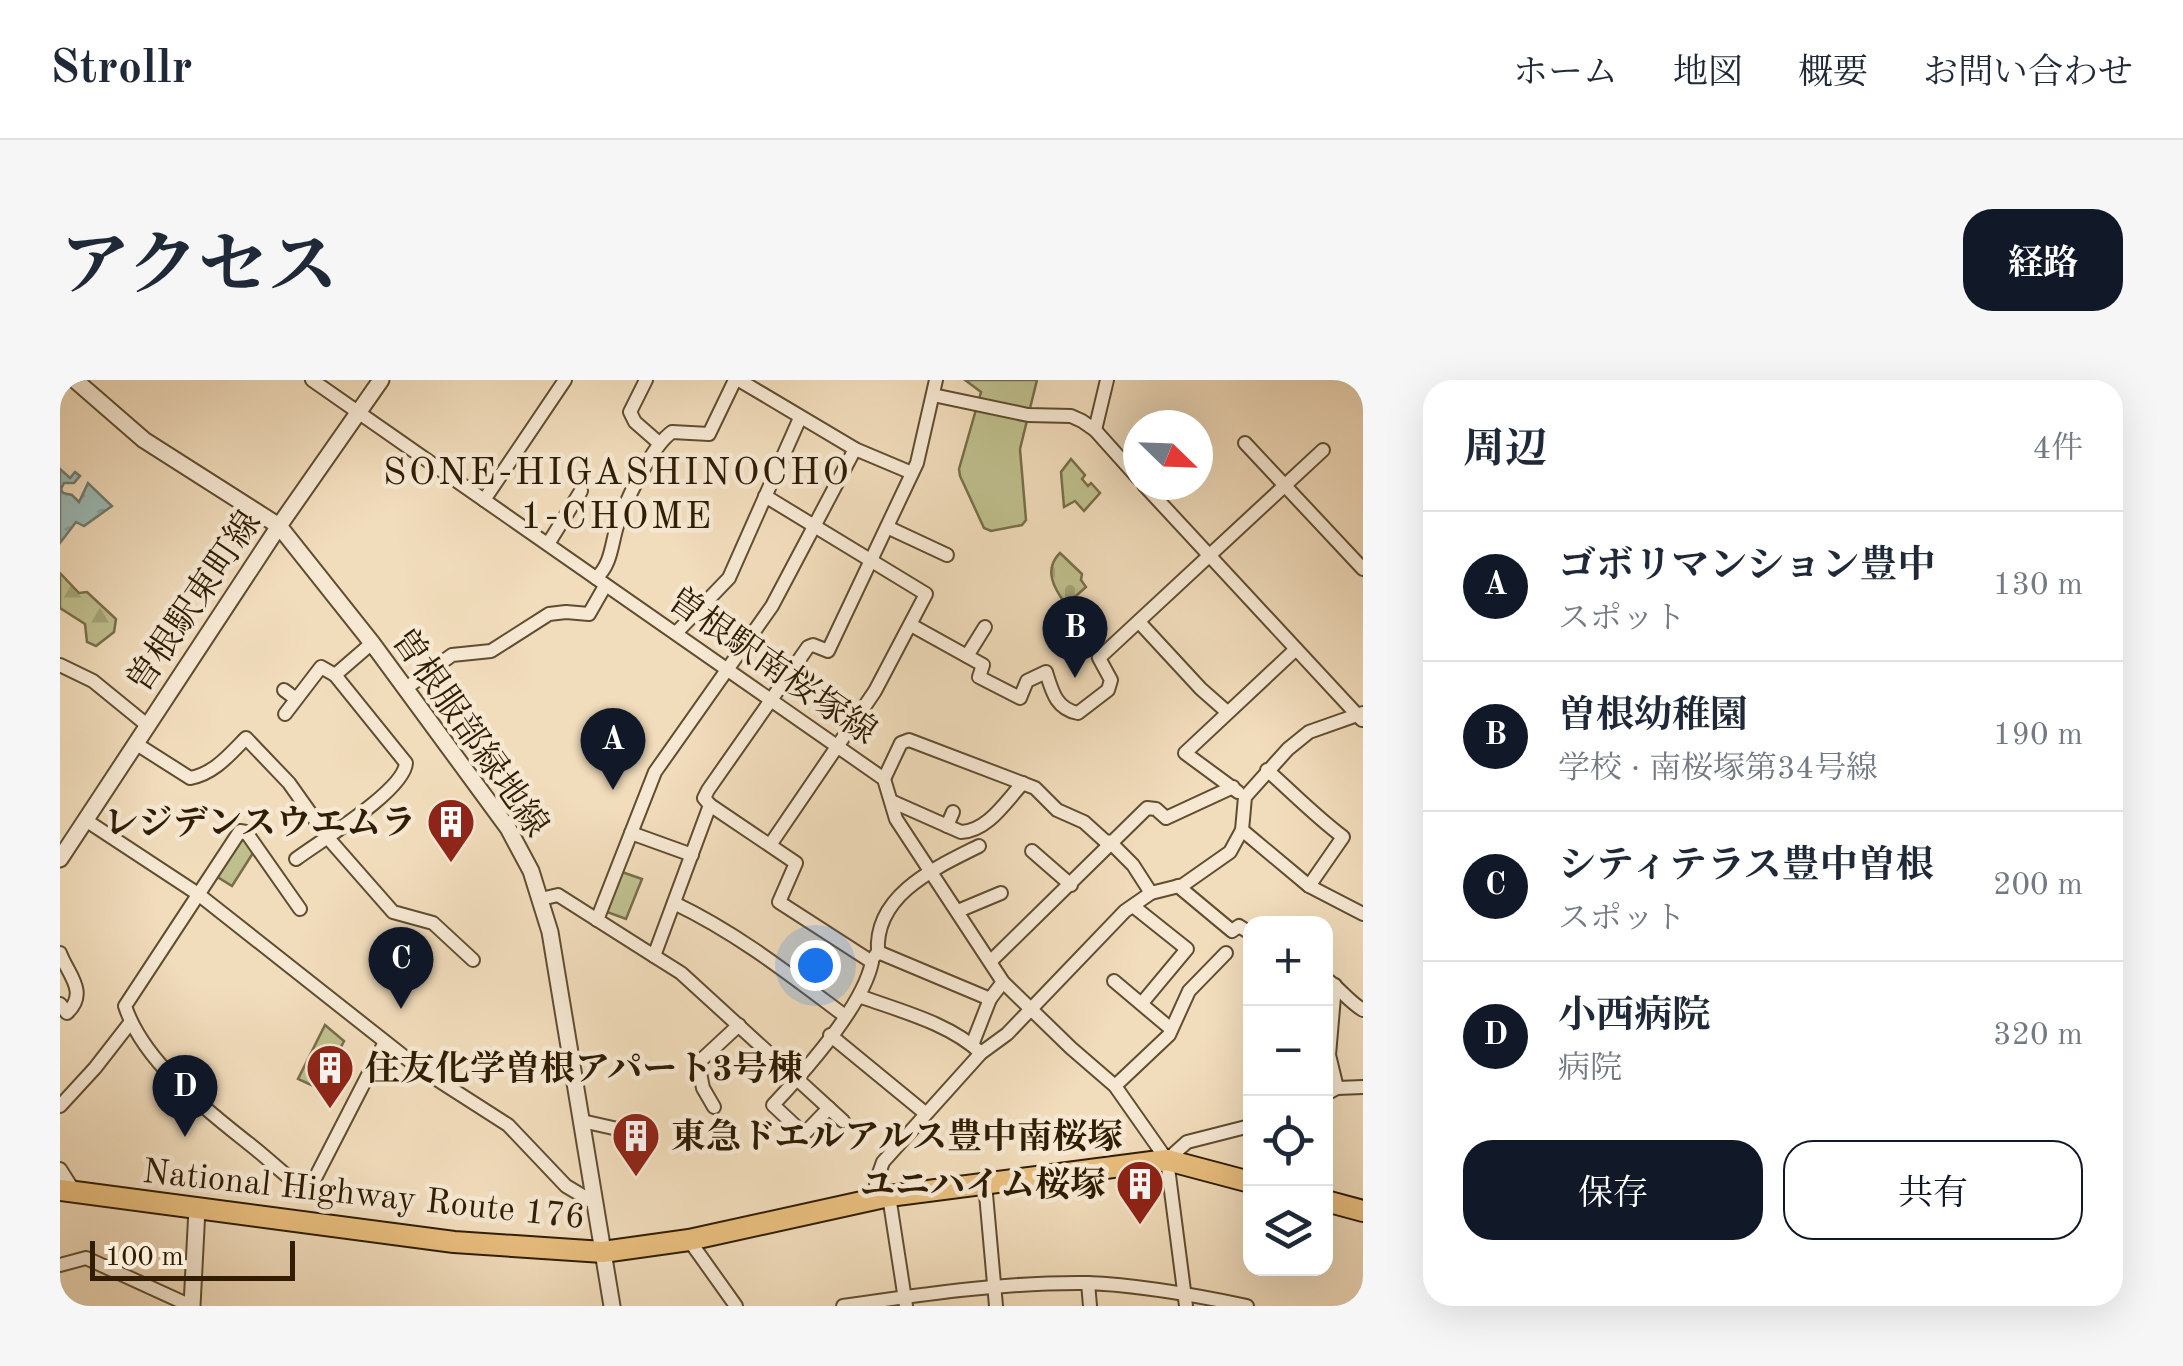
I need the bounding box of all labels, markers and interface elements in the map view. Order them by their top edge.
text: Strollr [50,45,193,93]
text: ホーム [1513,56,1618,91]
text: 地図 [1673,56,1743,91]
text: 概要 [1798,56,1868,91]
text: お問い合わせ [1923,56,2133,91]
button: 経路 [1963,209,2123,311]
text: アクセス [60,235,338,305]
north arrow [1123,410,1213,500]
text: 周辺 [1463,430,1547,472]
text: 4件 [2032,434,2083,466]
district label: SONE-HIGASHINOCHO 1-CHOME [383,455,851,537]
street label: 曽根駅東町線 [119,504,268,699]
text: ゴボリマンション豊中 [1558,548,1936,586]
text: A [1483,570,1508,602]
text: 130 m [1993,570,2083,602]
street label: 曽根駅南桜塚線 [661,580,884,752]
pin: B [1042,596,1108,678]
text: スポット [1558,604,1686,636]
street label: 曽根服部緑地線 [384,621,556,844]
text: 曽根幼稚園 [1558,698,1748,736]
pin: A [580,708,646,790]
text: B [1484,720,1507,752]
text: 190 m [1993,720,2083,752]
text: 学校 · 南桜塚第34号線 [1558,754,1878,786]
building icon: レジデンスウエムラ [425,796,477,864]
place label: レジデンスウエムラ [104,805,416,842]
text: シティテラス豊中曽根 [1558,848,1934,886]
text: C [1485,870,1506,902]
text: 200 m [1993,870,2083,902]
text: スポット [1558,904,1686,936]
map controls [1243,916,1333,1276]
button: + [1243,916,1333,1006]
pin: C [368,926,434,1009]
your location [790,940,841,991]
text: 小西病院 [1558,998,1710,1036]
button: − [1243,1006,1333,1096]
text: D [1483,1020,1508,1052]
text: 320 m [1993,1020,2083,1052]
building icon: 住友化学曽根アパート3号棟 [304,1042,356,1110]
place label: 住友化学曽根アパート3号棟 [365,1050,803,1088]
pin: D [152,1054,218,1137]
text: 病院 [1558,1054,1622,1086]
button: locate [1243,1096,1333,1186]
building icon: 東急ドエルアルス豊中南桜塚 [610,1110,662,1178]
place label: 東急ドエルアルス豊中南桜塚 [671,1118,1122,1156]
button: 保存 [1463,1140,1763,1240]
button: 共有 [1783,1140,2083,1240]
street label: National Highway Route 176 [141,1155,587,1236]
building icon: ユニハイム桜塚 [1114,1158,1166,1226]
place label: ユニハイム桜塚 [860,1166,1105,1204]
button: layers [1243,1186,1333,1276]
scale bar [90,1236,295,1280]
text: 100 m [105,1244,184,1272]

